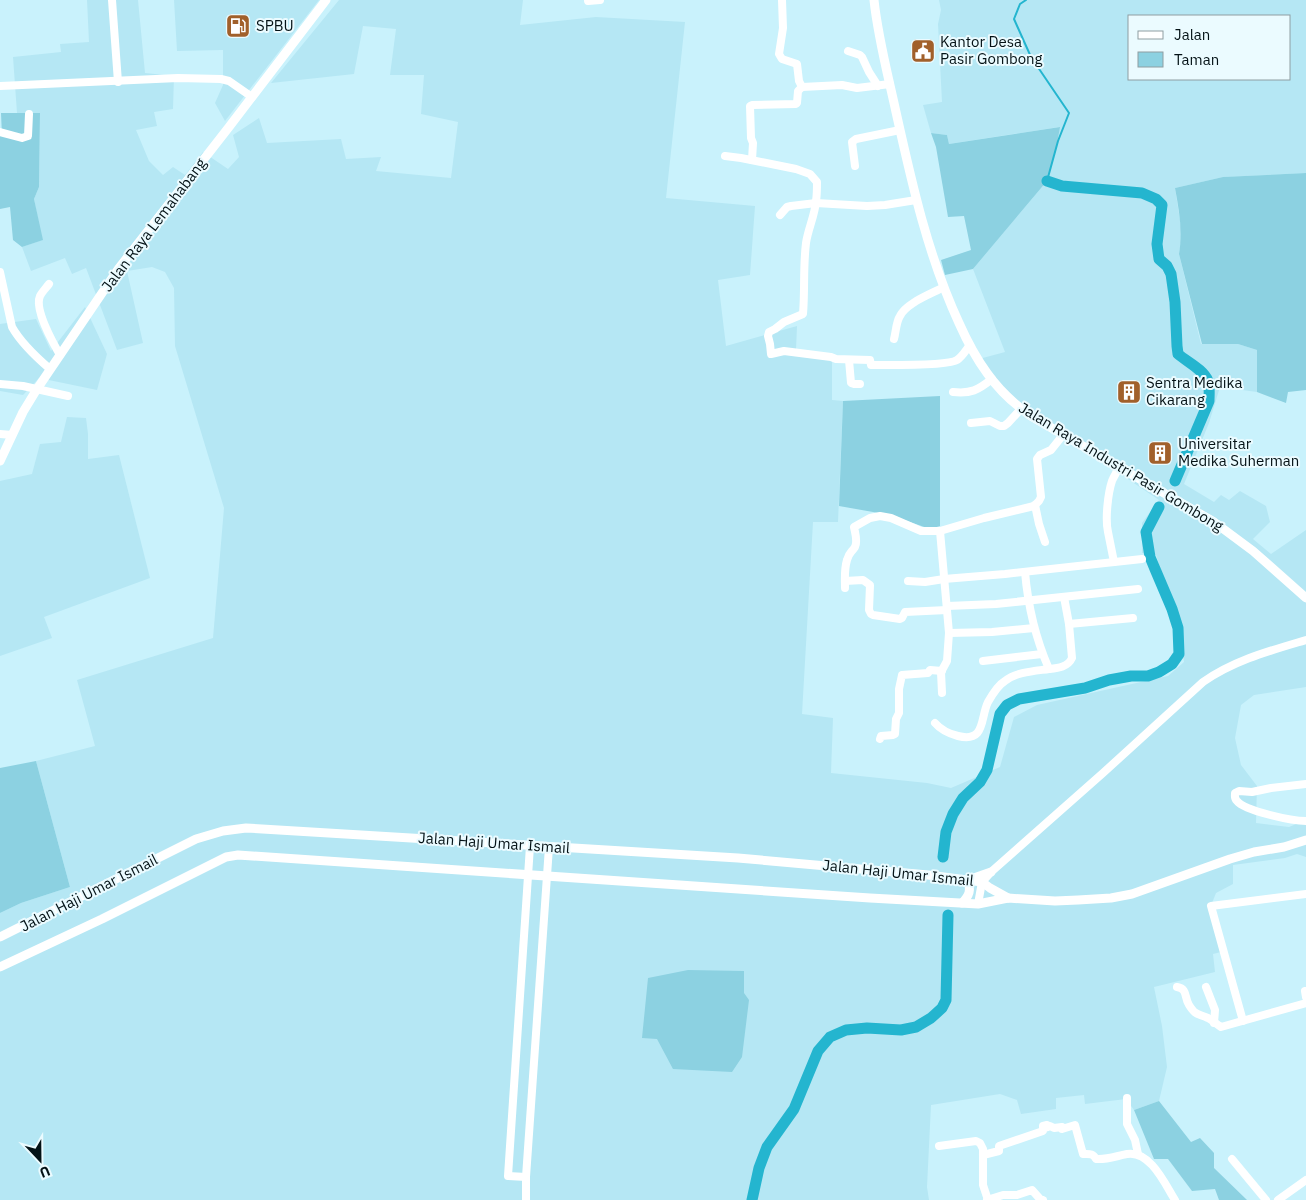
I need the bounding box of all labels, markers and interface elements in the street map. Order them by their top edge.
fuel station icon: SPBU [225,13,251,39]
legend [1128,15,1291,80]
place label: SPBU [256,16,294,35]
text: Jalan [1174,25,1210,44]
place label: Kantor Desa Pasir Gombong [940,32,1043,68]
public building icon: Kantor Desa Pasir Gombong [910,38,936,64]
text: Taman [1174,50,1219,69]
street label: Jalan Raya Lemahabang [97,154,210,295]
place label: Sentra Medika Cikarang [1146,373,1242,409]
building icon: Sentra Medika Cikarang [1116,379,1142,405]
street label: Jalan Raya Industri Pasir Gombong [1015,398,1227,535]
place label: Universitar Medika Suherman [1178,434,1299,470]
building icon: Universitar Medika Suherman [1147,440,1173,466]
street label: Jalan Haji Umar Ismail [418,828,571,857]
street label: Jalan Haji Umar Ismail [17,850,161,936]
street label: Jalan Haji Umar Ismail [821,855,975,890]
north arrow [15,1135,65,1185]
text: U [37,1162,53,1182]

